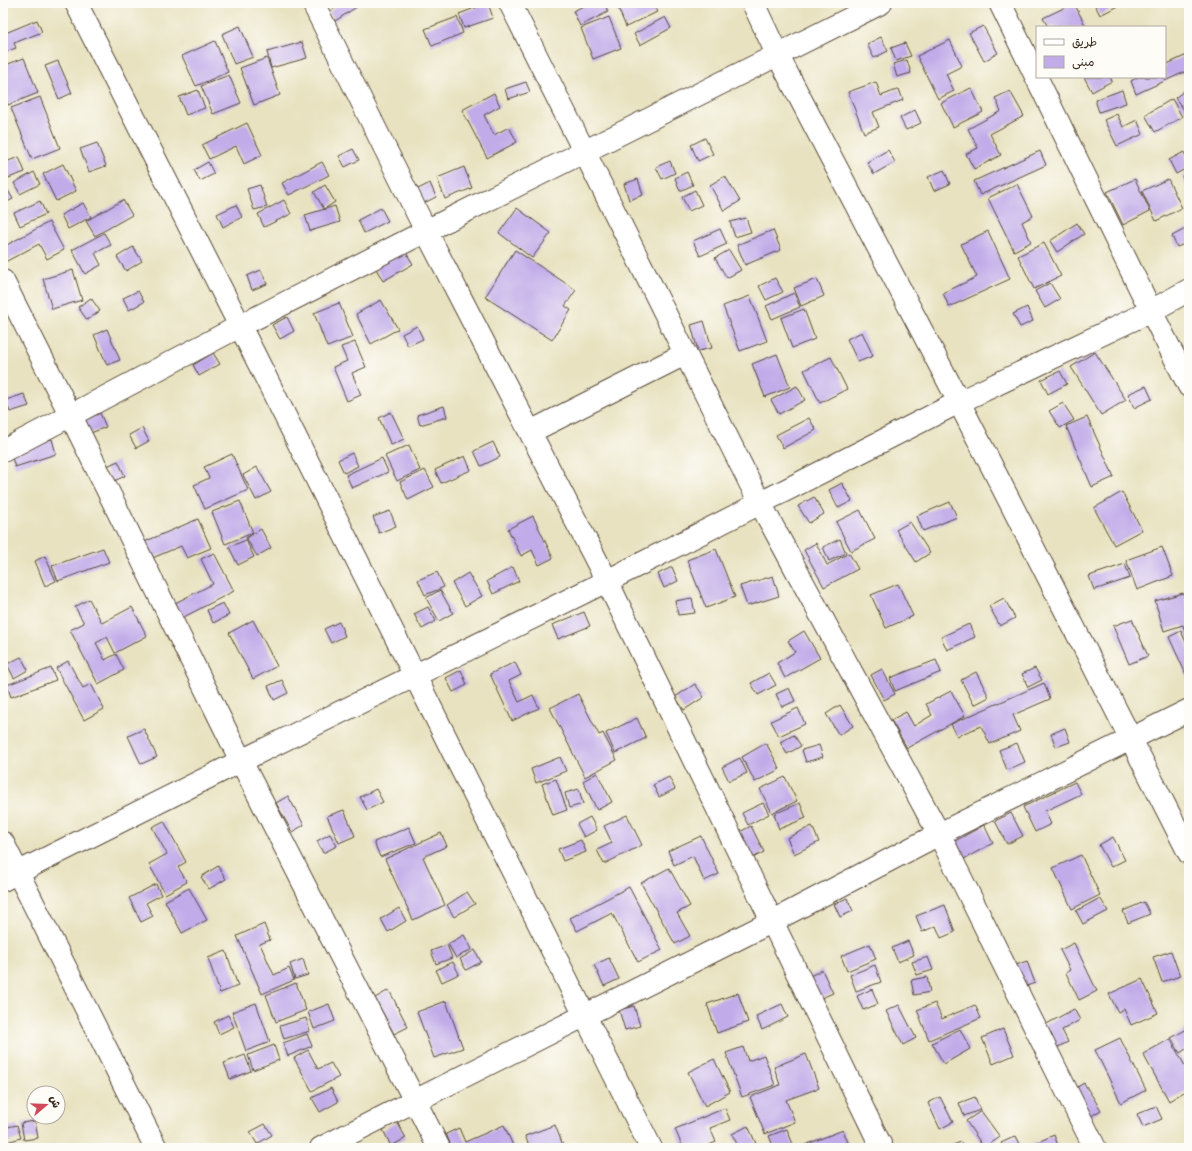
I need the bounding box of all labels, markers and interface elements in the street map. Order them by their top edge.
legend [1036,26,1166,78]
text: طريق [1072,31,1097,53]
text: مبنى [1072,51,1095,73]
north arrow [26,1085,66,1125]
text: ش [44,1093,66,1111]

